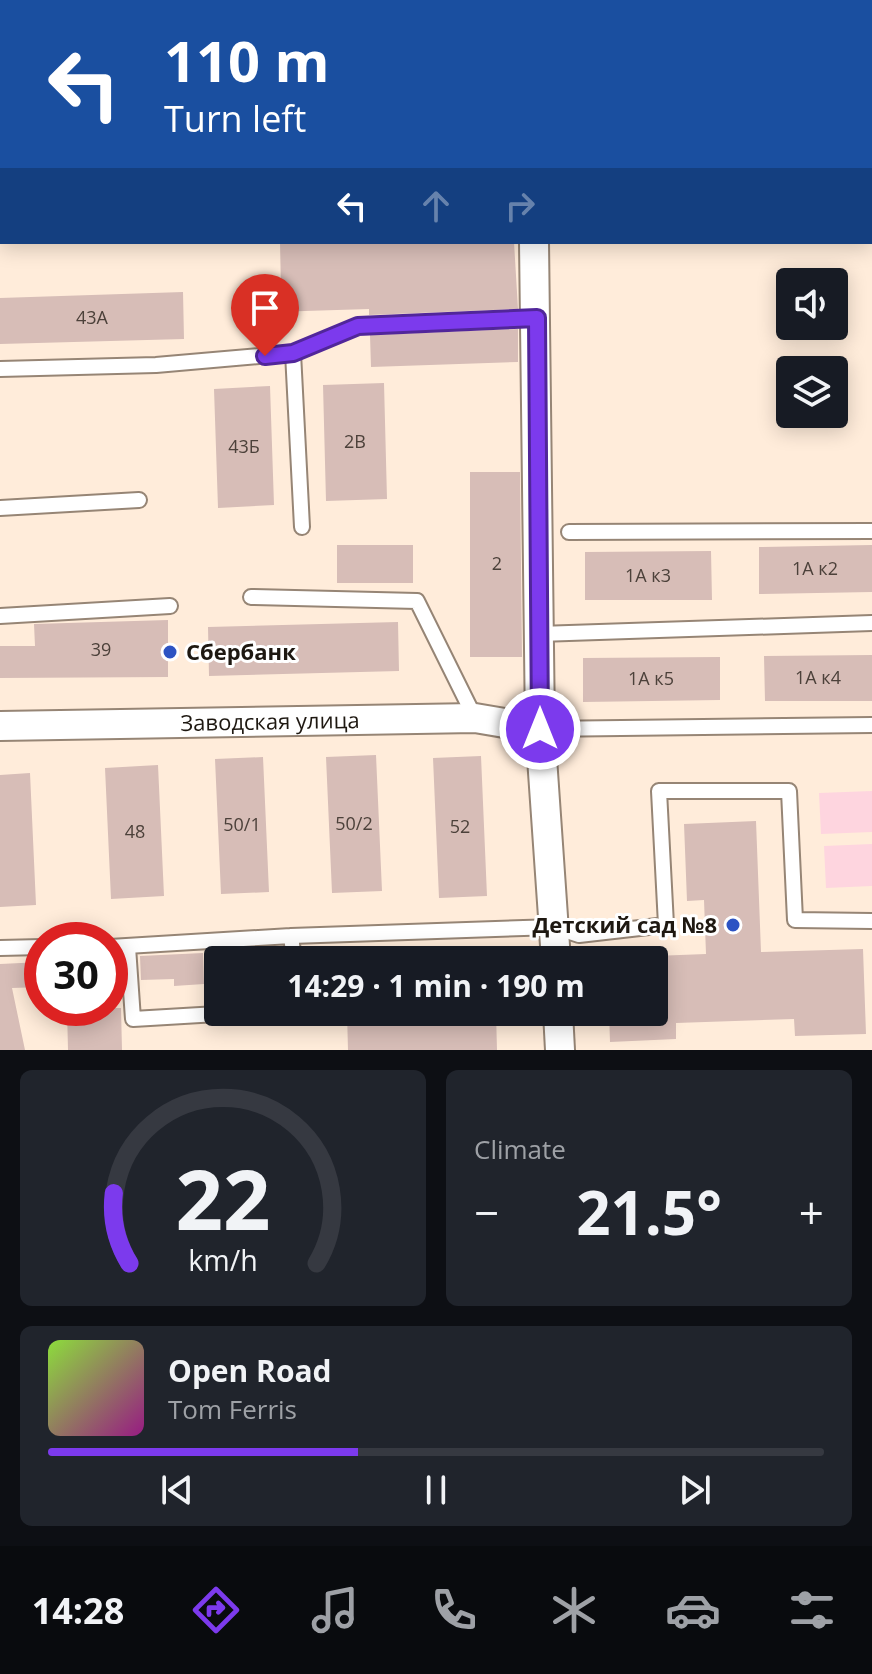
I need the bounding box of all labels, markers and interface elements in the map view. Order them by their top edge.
text: 110 m [164,22,330,98]
icon: left [32,32,136,136]
text: Turn left [164,94,306,143]
icon: left [330,184,374,228]
icon: ahead [414,184,458,228]
icon: right [498,184,542,228]
map controls [776,268,848,428]
button: sound [776,268,848,340]
pin [231,274,299,356]
icon: arrive [243,286,287,330]
house number: 43А [76,305,109,329]
button: layers [776,356,848,428]
house number: 2В [344,429,366,453]
house number: 43Б [228,434,260,458]
house number: 2 [492,551,502,575]
house number: 1А к2 [792,556,838,580]
house number: 1А к3 [625,563,671,587]
place label: Сбербанк [186,636,296,666]
house number: 39 [91,637,111,661]
marker: Сбербанк [161,643,179,661]
house number: 1А к4 [795,665,841,689]
house number: 1А к5 [628,666,674,690]
position arrow [498,687,582,771]
street label: Заводская улица [180,704,360,737]
house number: 50/2 [335,811,373,835]
house number: 50/1 [223,812,261,836]
house number: 52 [450,814,470,838]
house number: 48 [125,819,145,843]
place label: Детский сад №8 [533,909,717,939]
marker: Детский сад №8 [724,916,742,934]
speed limit sign: 30 [24,922,128,1026]
text: 14:29 · 1 min · 190 m [287,965,585,1006]
text: Climate [474,1131,566,1167]
text: 22 [175,1141,271,1254]
text: 21.5° [576,1171,722,1253]
text: − [474,1182,499,1242]
text: + [799,1182,824,1242]
text: km/h [188,1240,258,1279]
text: Open Road [168,1350,332,1391]
text: Tom Ferris [168,1391,297,1427]
icon: previous [155,1468,199,1512]
icon: pause [414,1468,458,1512]
icon: next [673,1468,717,1512]
icon: directions [188,1582,244,1638]
icon: music [307,1582,363,1638]
icon: phone [426,1582,482,1638]
icon: climate [546,1582,602,1638]
icon: car [665,1582,721,1638]
icon: filters [784,1582,840,1638]
text: 14:28 [32,1586,124,1635]

